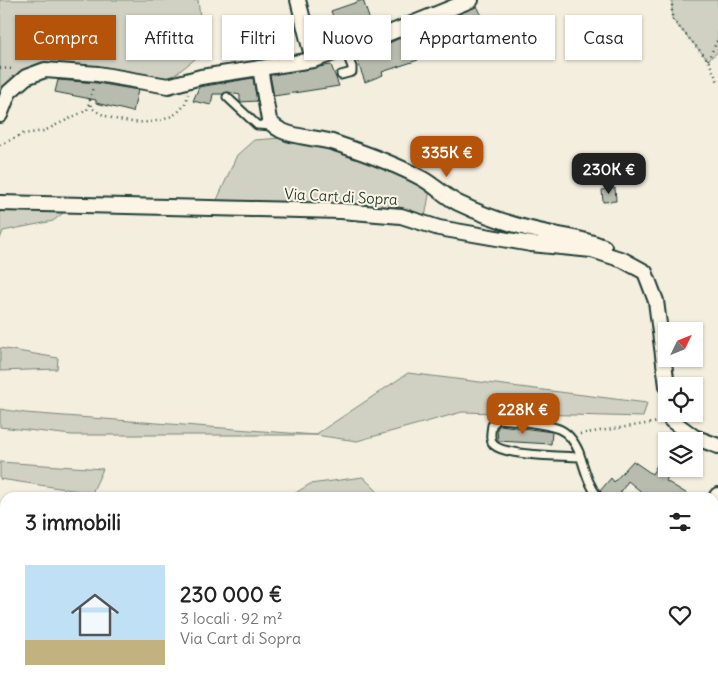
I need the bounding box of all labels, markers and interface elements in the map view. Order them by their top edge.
chip: Compra [15,15,116,60]
chip: Affitta [126,15,212,60]
chip: Filtri [222,15,294,60]
chip: Nuovo [304,15,391,60]
chip: Appartamento [401,15,555,60]
chip: Casa [565,15,642,60]
pin: 335K € [406,136,488,178]
text: 335K € [421,142,473,162]
pin: 230K € [568,152,650,195]
text: 230K € [583,159,635,179]
street label: Via Cart di Sopra [284,184,399,209]
north arrow [658,322,702,368]
map controls [658,322,703,477]
button: locate [658,377,703,422]
pin: 228K € [482,392,564,435]
text: 228K € [498,399,548,419]
button: layers [658,432,703,477]
icon: filters [666,508,694,536]
text: 3 immobili [25,509,121,536]
text: 230 000 € [180,581,282,608]
icon: home [65,585,125,645]
icon: heart [666,601,694,629]
text: 3 locali · 92 m² [180,608,283,628]
text: Via Cart di Sopra [180,628,301,648]

